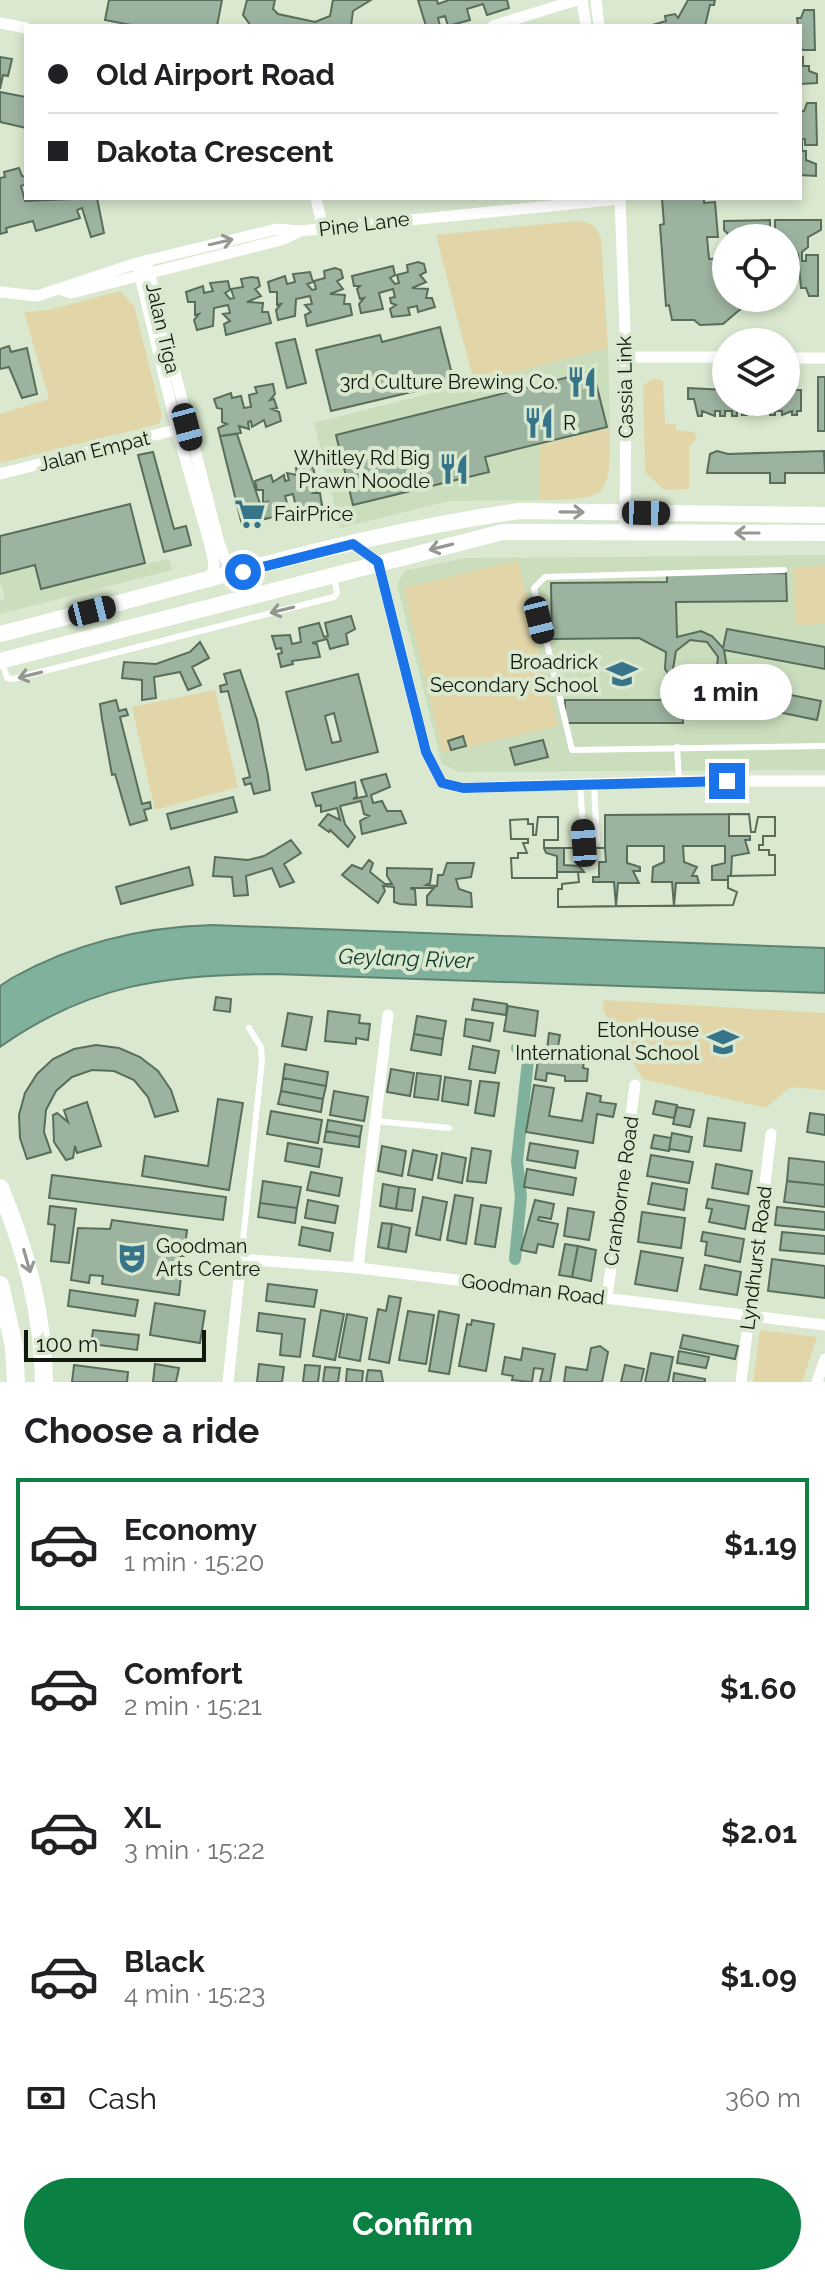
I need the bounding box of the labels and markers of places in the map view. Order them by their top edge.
restaurant icon: 3rd Culture Brewing Co. [565,365,599,399]
place label: 3rd Culture Brewing Co. [340,370,558,394]
restaurant icon: R [522,406,556,440]
place label: R [563,411,576,435]
place label: Whitley Rd Big Prawn Noodle [294,446,430,493]
restaurant icon: Whitley Rd Big Prawn Noodle [437,452,471,486]
supermarket icon: FairPrice [233,497,267,531]
place label: FairPrice [274,502,353,526]
place label: Broadrick Secondary School [430,650,599,697]
school or university icon: Broadrick Secondary School [605,657,639,691]
place label: EtonHouse International School [515,1018,700,1065]
school or university icon: EtonHouse International School [706,1025,740,1059]
place label: Goodman Arts Centre [156,1234,260,1281]
theatre icon: Goodman Arts Centre [115,1241,149,1275]

